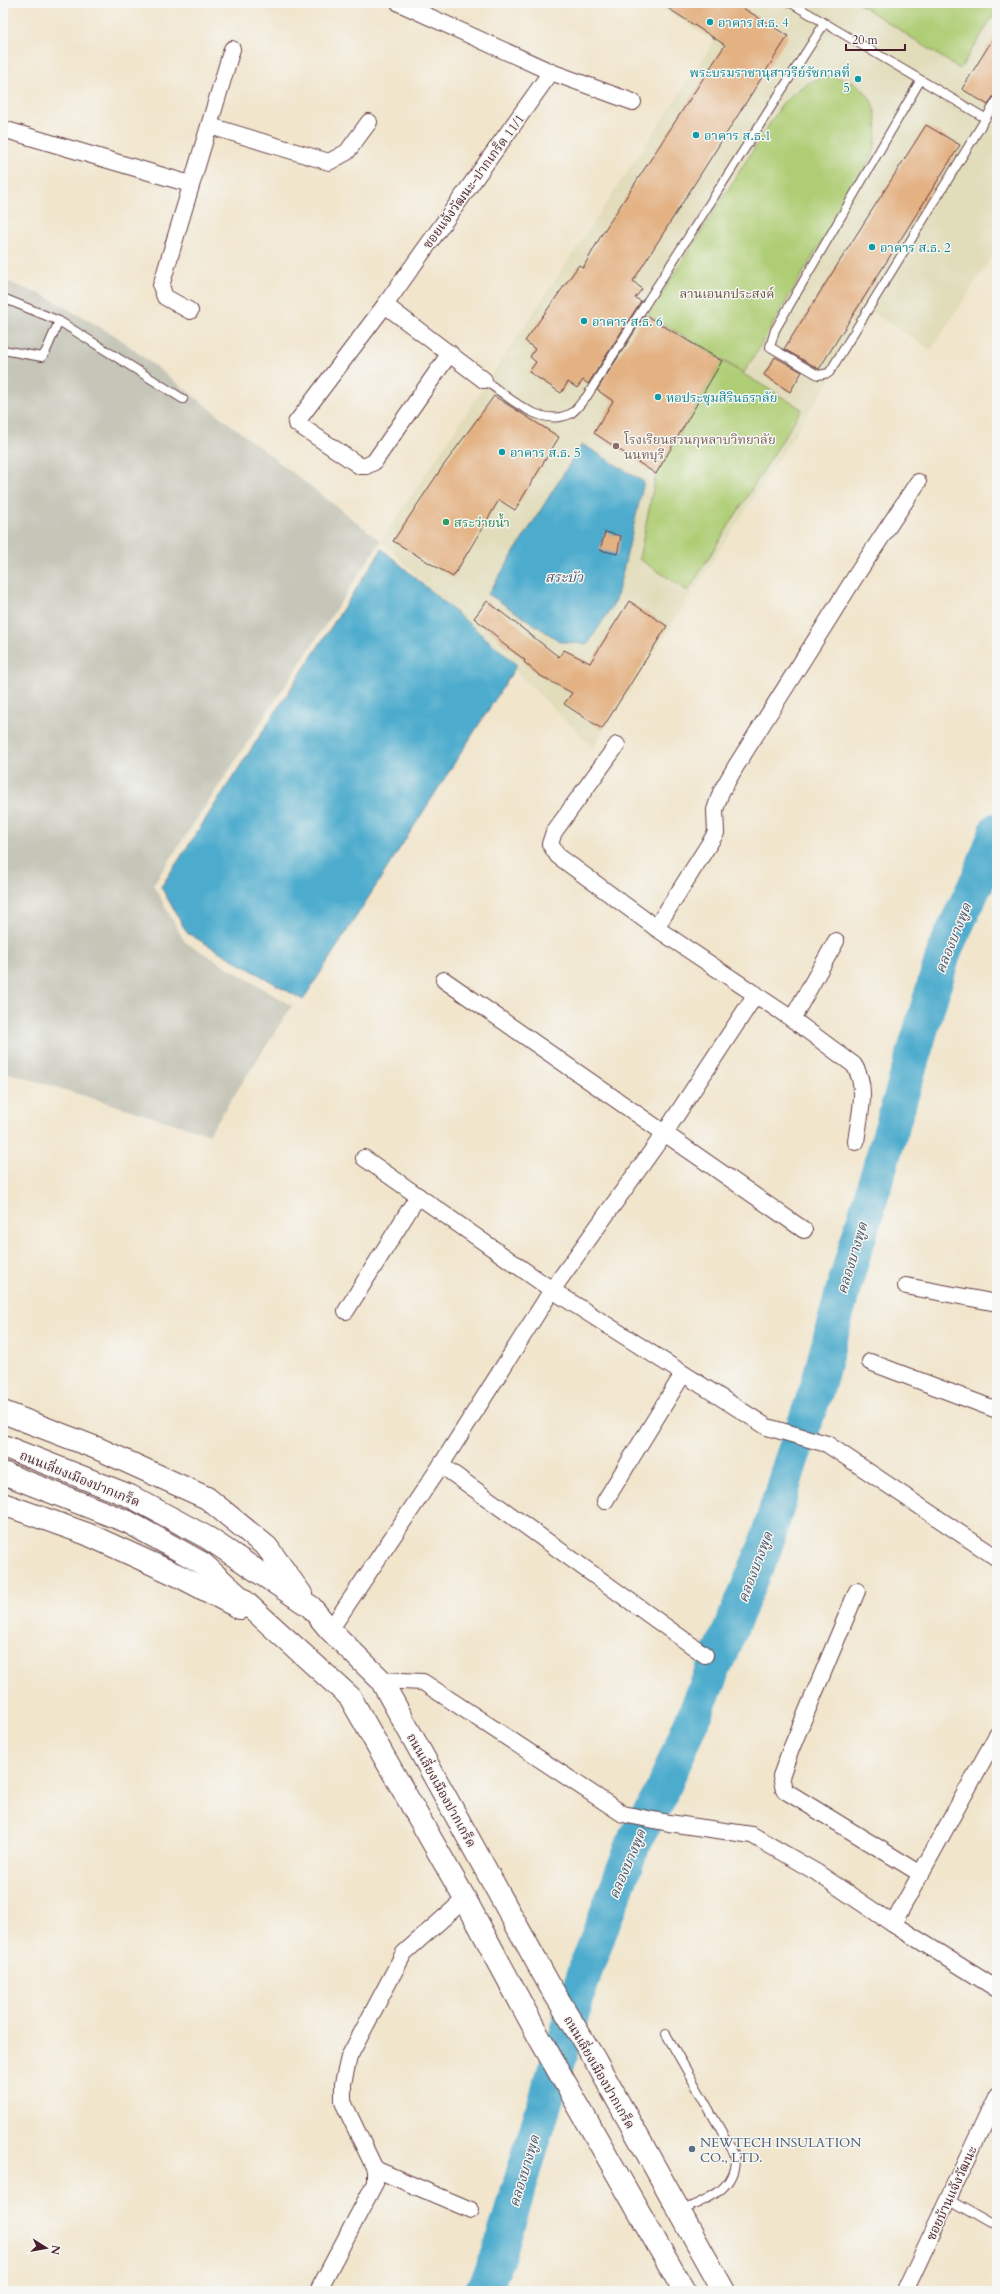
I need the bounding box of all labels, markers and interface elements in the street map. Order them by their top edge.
place label: อาคาร ส.ธ. 4 [718,14,789,32]
marker: อาคาร ส.ธ. 4 [705,17,715,27]
scale bar [846,26,905,52]
text: 20 m [852,32,879,48]
place label: พระบรมราชานุสาวรีย์รัชกาลที่ 5 [690,63,850,97]
marker: พระบรมราชานุสาวรีย์รัชกาลที่ 5 [853,74,863,84]
street label: ซอยแจ้งวัฒนะ-ปากเกร็ด 11/1 [419,111,529,253]
place label: อาคาร ส.ธ.1 [704,127,771,145]
marker: อาคาร ส.ธ.1 [691,130,701,140]
place label: อาคาร ส.ธ. 2 [880,239,951,257]
marker: อาคาร ส.ธ. 2 [867,242,877,252]
park label: ลานเอนกประสงค์ [680,285,774,303]
place label: อาคาร ส.ธ. 6 [592,313,663,331]
marker: อาคาร ส.ธ. 6 [579,316,589,326]
place label: หอประชุมสิรินธราลัย [666,389,778,407]
marker: หอประชุมสิรินธราลัย [653,392,663,402]
place label: โรงเรียนสวนกุหลาบวิทยาลัย นนทบุรี [623,431,776,464]
marker: โรงเรียนสวนกุหลาบวิทยาลัย นนทบุรี [611,441,621,451]
place label: อาคาร ส.ธ. 5 [510,444,581,462]
marker: อาคาร ส.ธ. 5 [497,447,507,457]
place label: สระว่ายน้ำ [454,513,510,532]
marker: สระว่ายน้ำ [441,517,451,527]
water label: สระบัว [545,568,584,587]
water label: คลองบางพูด [931,899,977,976]
water label: คลองบางพูด [833,1219,873,1296]
street label: ถนนเลี่ยงเมืองปากเกร็ด [17,1446,143,1511]
water label: คลองบางพูด [733,1528,778,1605]
street label: ถนนเลี่ยงเมืองปากเกร็ด [402,1730,481,1851]
water label: คลองบางพูด [604,1825,651,1902]
street label: ถนนเลี่ยงเมืองปากเกร็ด [559,2012,640,2133]
water label: คลองบางพูด [505,2132,545,2209]
place label: NEWTECH INSULATION CO., LTD. [700,2134,861,2167]
street label: ซอยบ้านแจ้งวัฒนะ [922,2143,982,2244]
marker: NEWTECH INSULATION CO., LTD. [687,2144,697,2154]
north arrow [26,2228,66,2268]
text: N [47,2244,64,2256]

